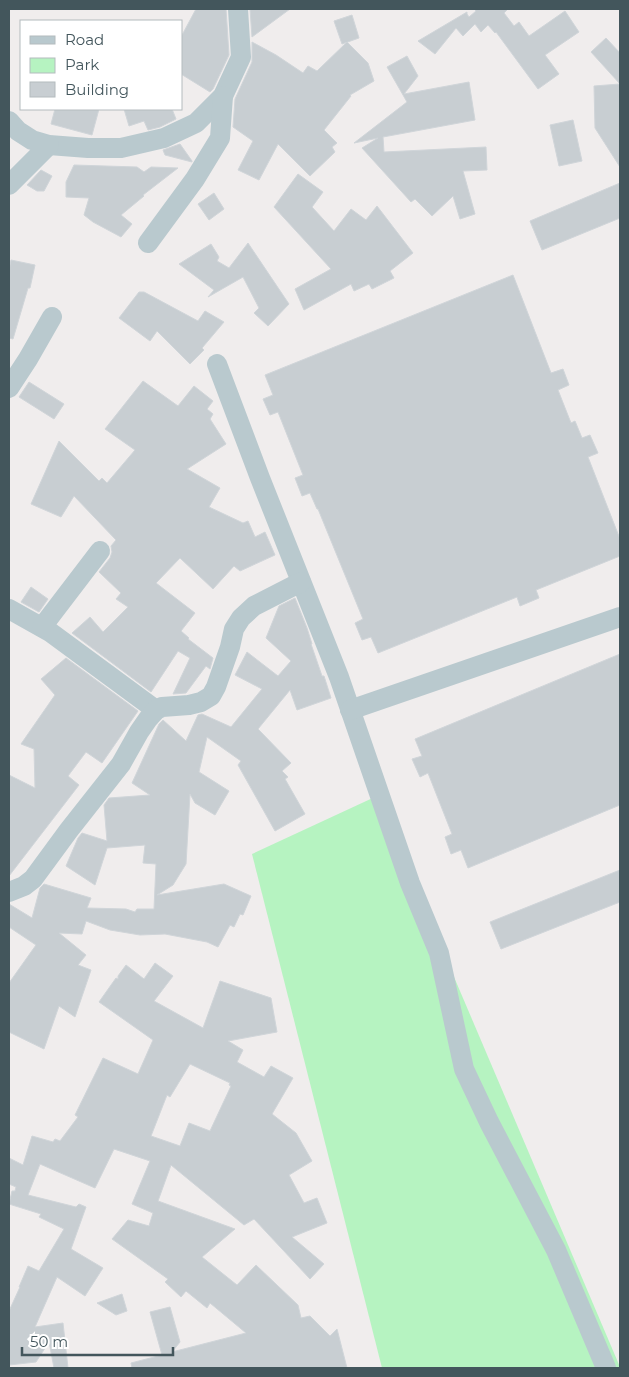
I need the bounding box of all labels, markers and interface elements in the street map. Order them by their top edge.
legend [20,20,182,110]
text: Road [65,30,104,49]
text: Park [65,55,99,74]
text: Building [65,80,129,99]
scale bar [22,1324,174,1356]
text: 50 m [30,1332,68,1351]

